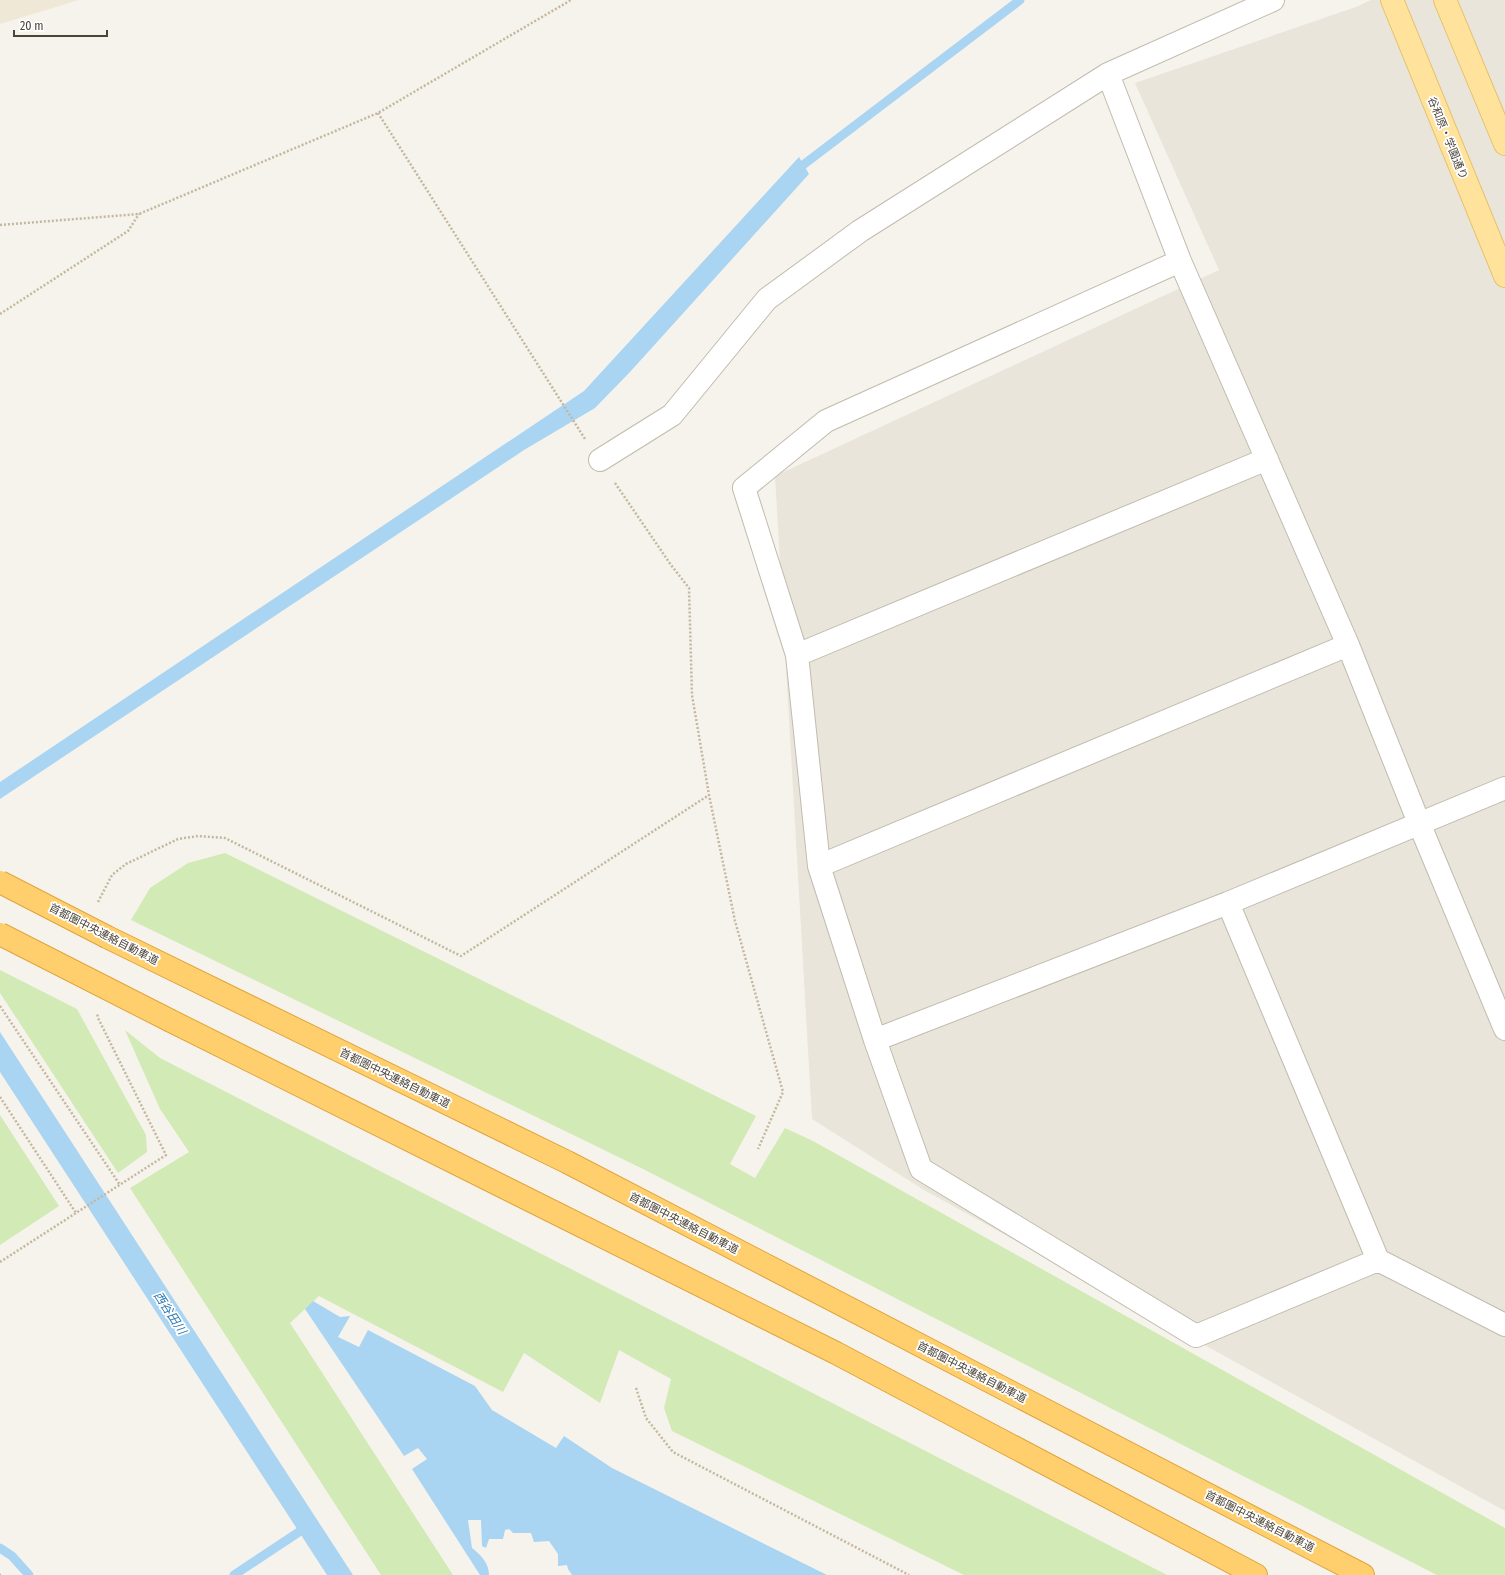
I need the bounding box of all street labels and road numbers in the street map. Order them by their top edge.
street label: 谷和原・学園通り [1425,95,1470,181]
street label: 首都圏中央連絡自動車道 [47,901,161,968]
street label: 首都圏中央連絡自動車道 [338,1046,452,1111]
street label: 首都圏中央連絡自動車道 [627,1190,741,1257]
street label: 首都圏中央連絡自動車道 [915,1339,1029,1406]
street label: 首都圏中央連絡自動車道 [1203,1488,1317,1555]

